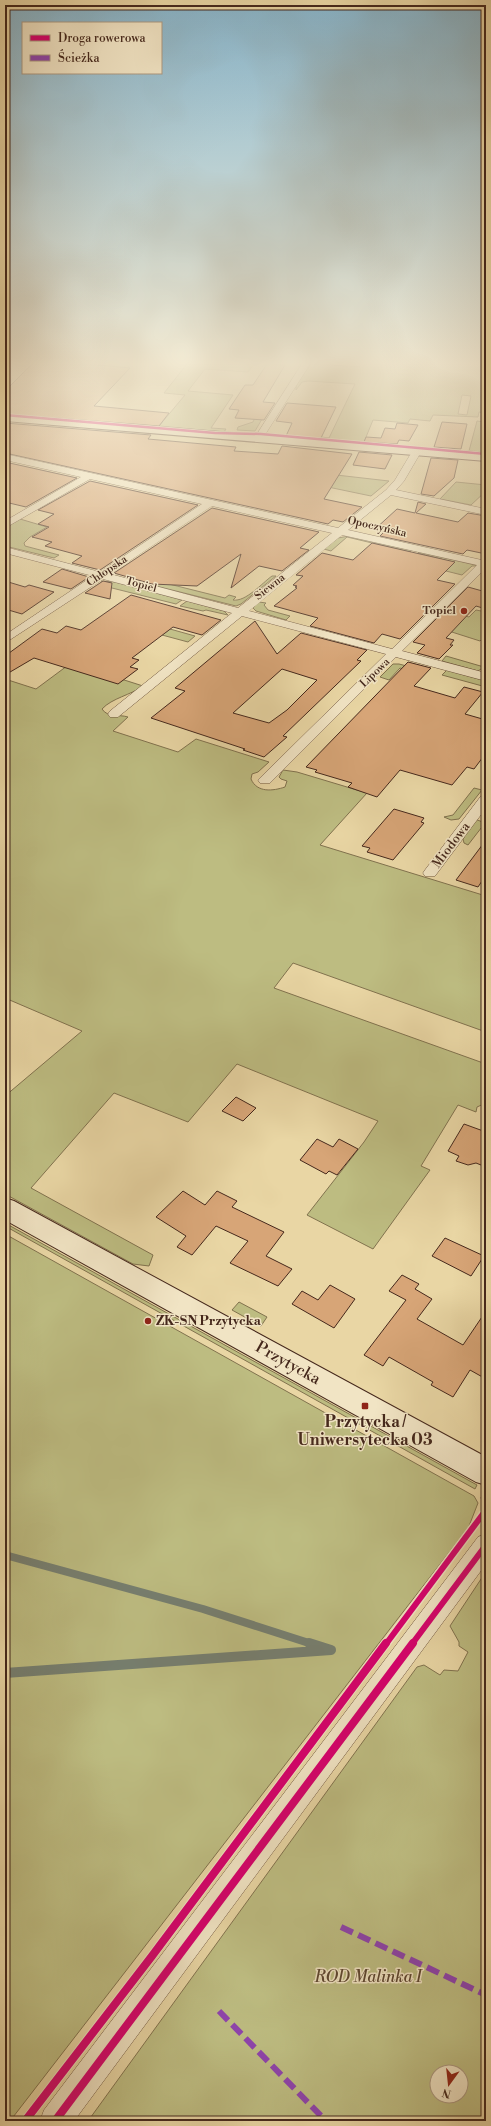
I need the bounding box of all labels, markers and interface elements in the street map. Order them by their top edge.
legend [22,22,162,74]
text: Droga rowerowa [58,31,147,46]
text: Ścieżka [58,49,100,66]
street label: Opoczyńska [346,513,408,541]
street label: Chłopska [84,552,131,590]
street label: Siewna [252,570,289,603]
street label: Topiel [124,574,159,596]
place label: Topiel [423,604,456,618]
marker: Topiel [459,606,469,616]
street label: Lipowa [357,655,393,691]
street label: Miodowa [429,819,474,871]
place label: ZK-SN Przytycka [156,1313,262,1329]
marker: ZK-SN Przytycka [143,1316,153,1326]
street label: Przytycka [252,1337,325,1389]
marker: Przytycka / Uniwersytecka 03 [360,1401,370,1411]
place label: Przytycka / Uniwersytecka 03 [297,1412,433,1450]
park label: ROD Malinka I [313,1967,424,1987]
north arrow [429,2064,469,2104]
text: N [440,2085,453,2101]

